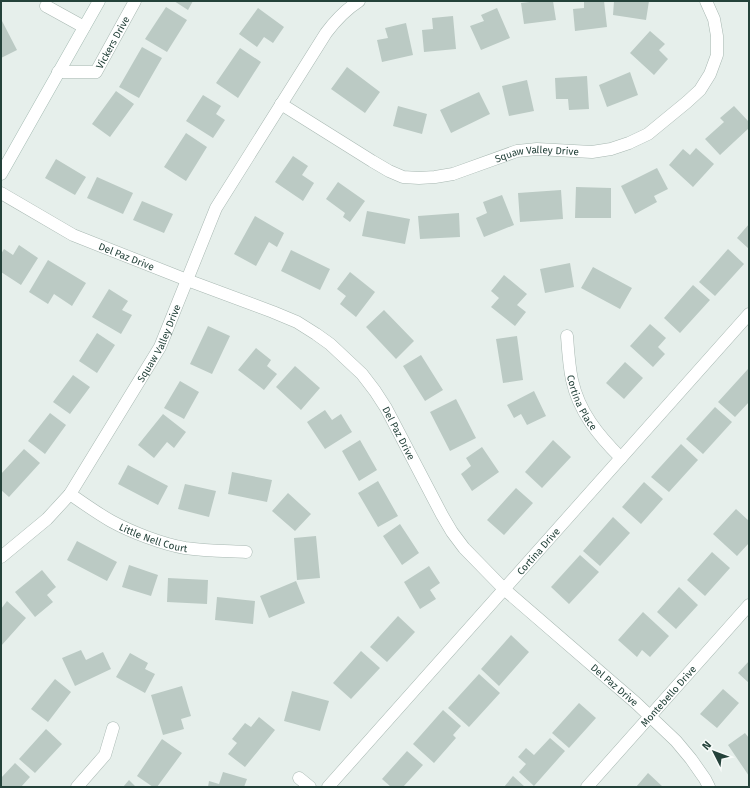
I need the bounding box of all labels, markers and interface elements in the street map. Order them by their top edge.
street label: Vickers Drive [94,14,133,71]
street label: Squaw Valley Drive [493,144,579,165]
street label: Del Paz Drive [97,241,156,273]
street label: Squaw Valley Drive [135,303,184,384]
street label: Cortina Place [564,374,599,433]
street label: Del Paz Drive [379,405,417,462]
street label: Little Nell Court [117,521,189,555]
street label: Cortina Drive [515,526,563,578]
street label: Del Paz Drive [588,662,640,709]
street label: Montebello Drive [639,664,699,730]
north arrow [694,732,734,772]
text: N [700,739,714,753]

